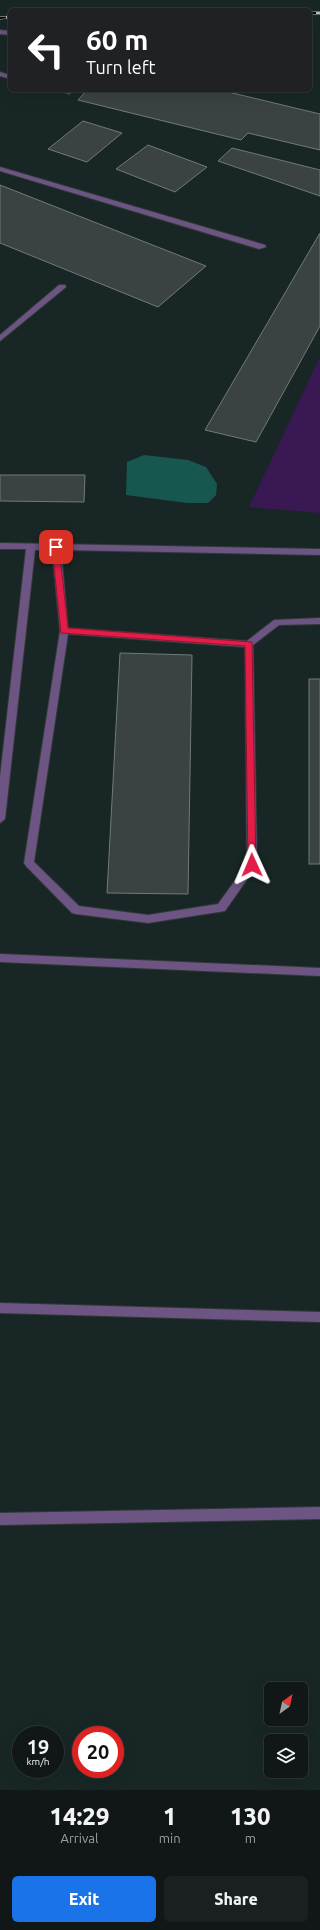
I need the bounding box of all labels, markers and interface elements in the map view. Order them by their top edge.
icon: left [20,24,72,76]
text: 60 m [86,24,148,55]
text: Turn left [86,57,156,77]
pin [39,530,73,564]
icon: arrive [45,536,67,558]
position arrow [231,844,273,886]
north arrow [264,1682,308,1726]
map controls [264,1682,308,1778]
speed limit sign: 20 [72,1726,124,1778]
button: layers [264,1734,308,1778]
text: 19 [27,1735,49,1758]
text: km/h [26,1756,50,1767]
text: 14:29 [49,1803,109,1830]
text: 1 [163,1803,176,1830]
text: 130 [230,1803,271,1830]
text: Arrival [60,1831,98,1845]
text: min [159,1831,181,1845]
text: m [245,1831,256,1845]
button: Exit [12,1876,156,1922]
button: Share [164,1876,308,1922]

